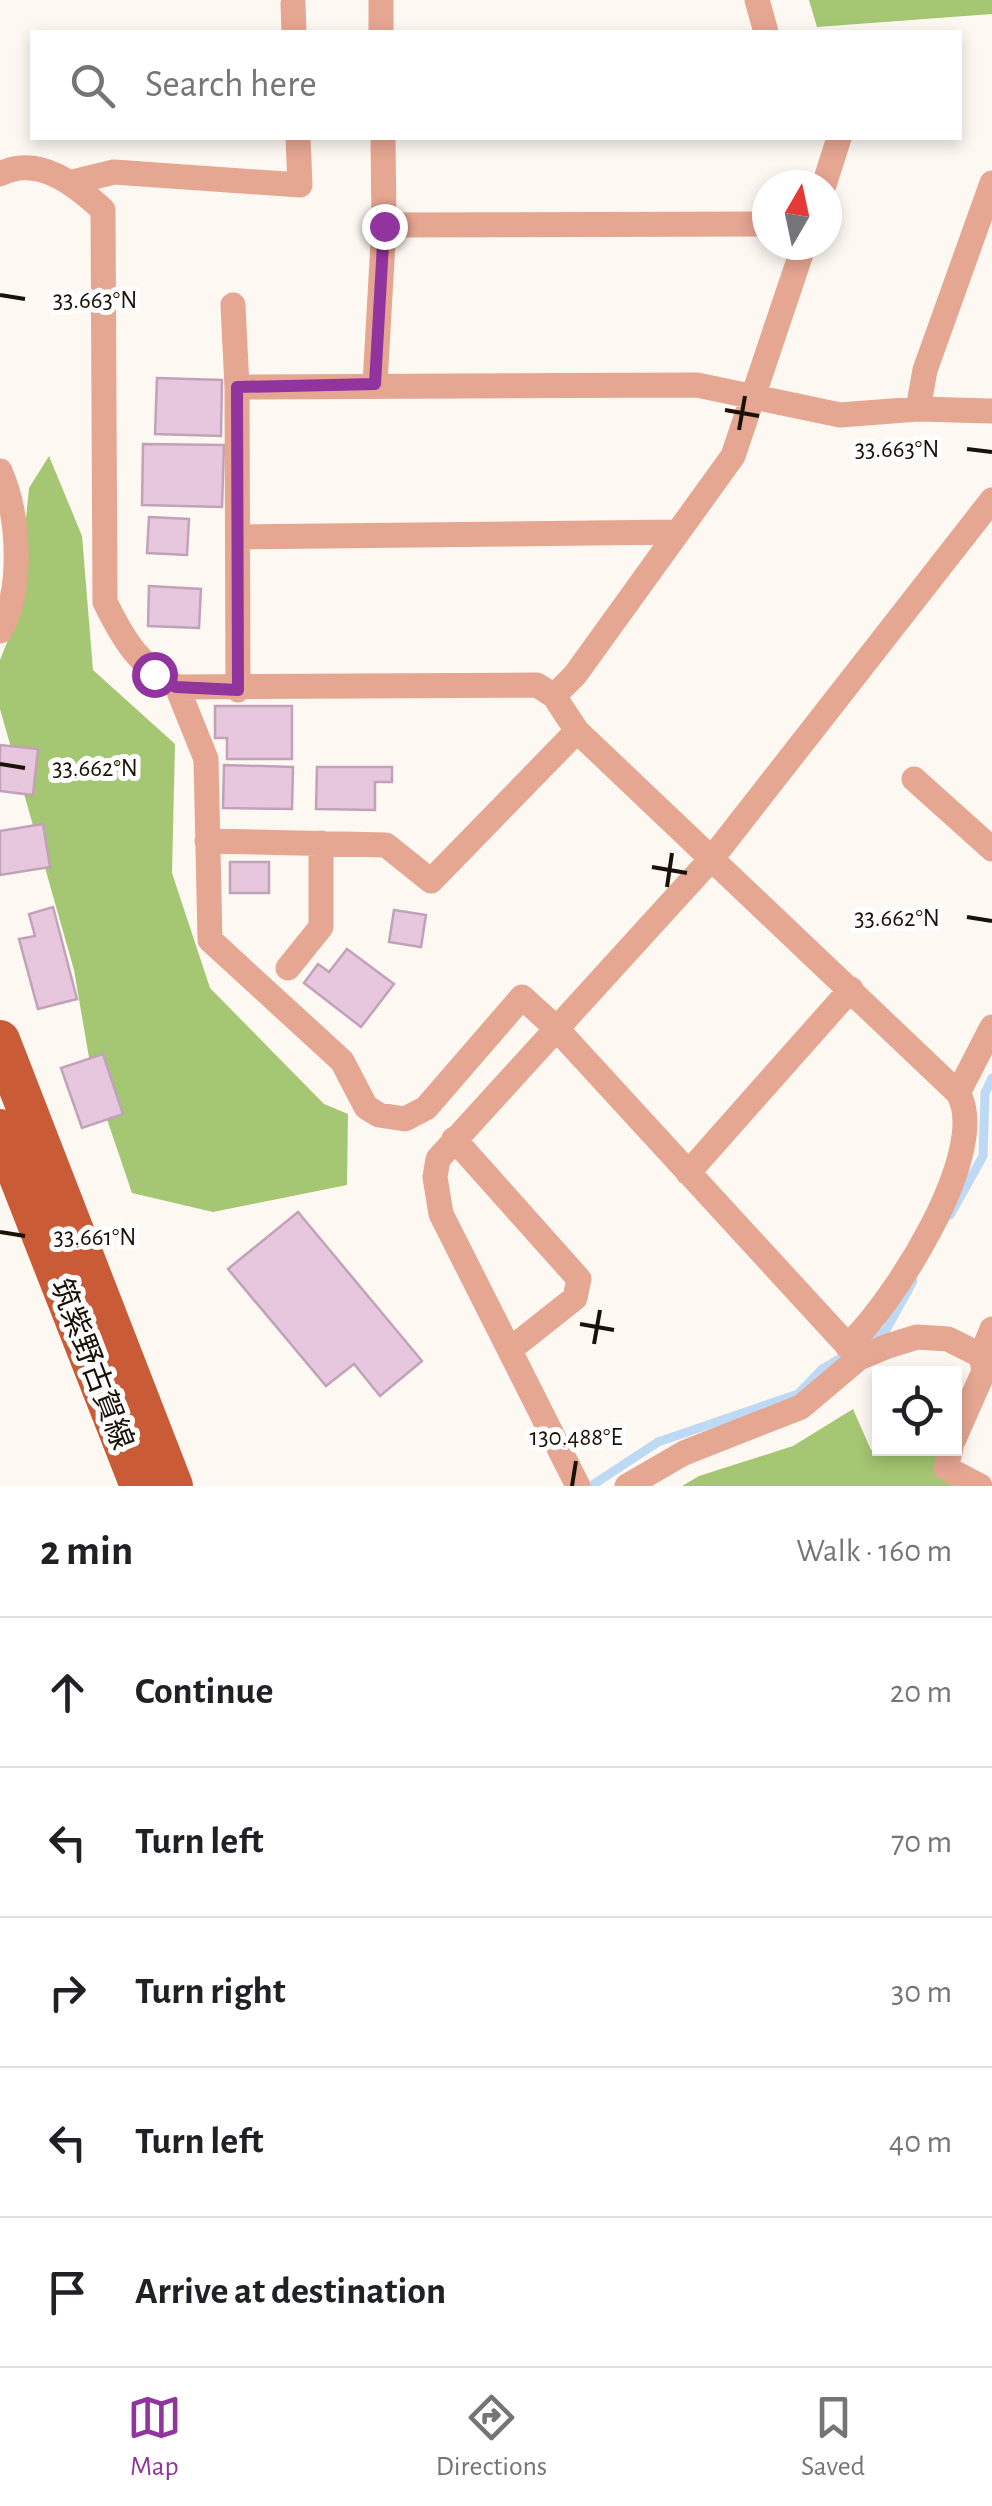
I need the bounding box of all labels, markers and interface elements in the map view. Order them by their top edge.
search box [30,30,962,140]
icon: search [65,58,120,113]
text: Search here [145,66,317,104]
north arrow [752,170,842,260]
route end [362,204,408,250]
text: 33.663°N [53,288,137,313]
text: 33.663°N [855,437,939,462]
route start [132,652,178,698]
text: 33.662°N [52,756,138,781]
text: 33.662°N [854,906,940,931]
text: 33.661°N [54,1225,136,1250]
street label: 筑紫野古賀線 [45,1274,139,1454]
map controls [872,1366,962,1456]
button: locate [872,1366,962,1456]
text: 130.488°E [530,1425,622,1450]
text: 2 min [40,1530,133,1572]
text: Walk · 160 m [796,1535,952,1567]
icon: ahead [40,1665,95,1720]
text: Continue [135,1673,273,1711]
text: 20 m [890,1676,952,1708]
icon: left [40,1815,95,1870]
text: Turn left [135,1823,263,1861]
text: 70 m [891,1826,952,1858]
icon: right [40,1965,95,2020]
text: Turn right [135,1973,285,2011]
text: 30 m [891,1976,952,2008]
icon: left [40,2115,95,2170]
text: Turn left [135,2123,263,2161]
text: 40 m [889,2126,952,2158]
icon: arrive [40,2265,95,2320]
text: Arrive at destination [135,2273,446,2311]
tab: Map [127,2390,182,2484]
tab: Directions [436,2390,547,2484]
tab: Saved [801,2390,865,2484]

